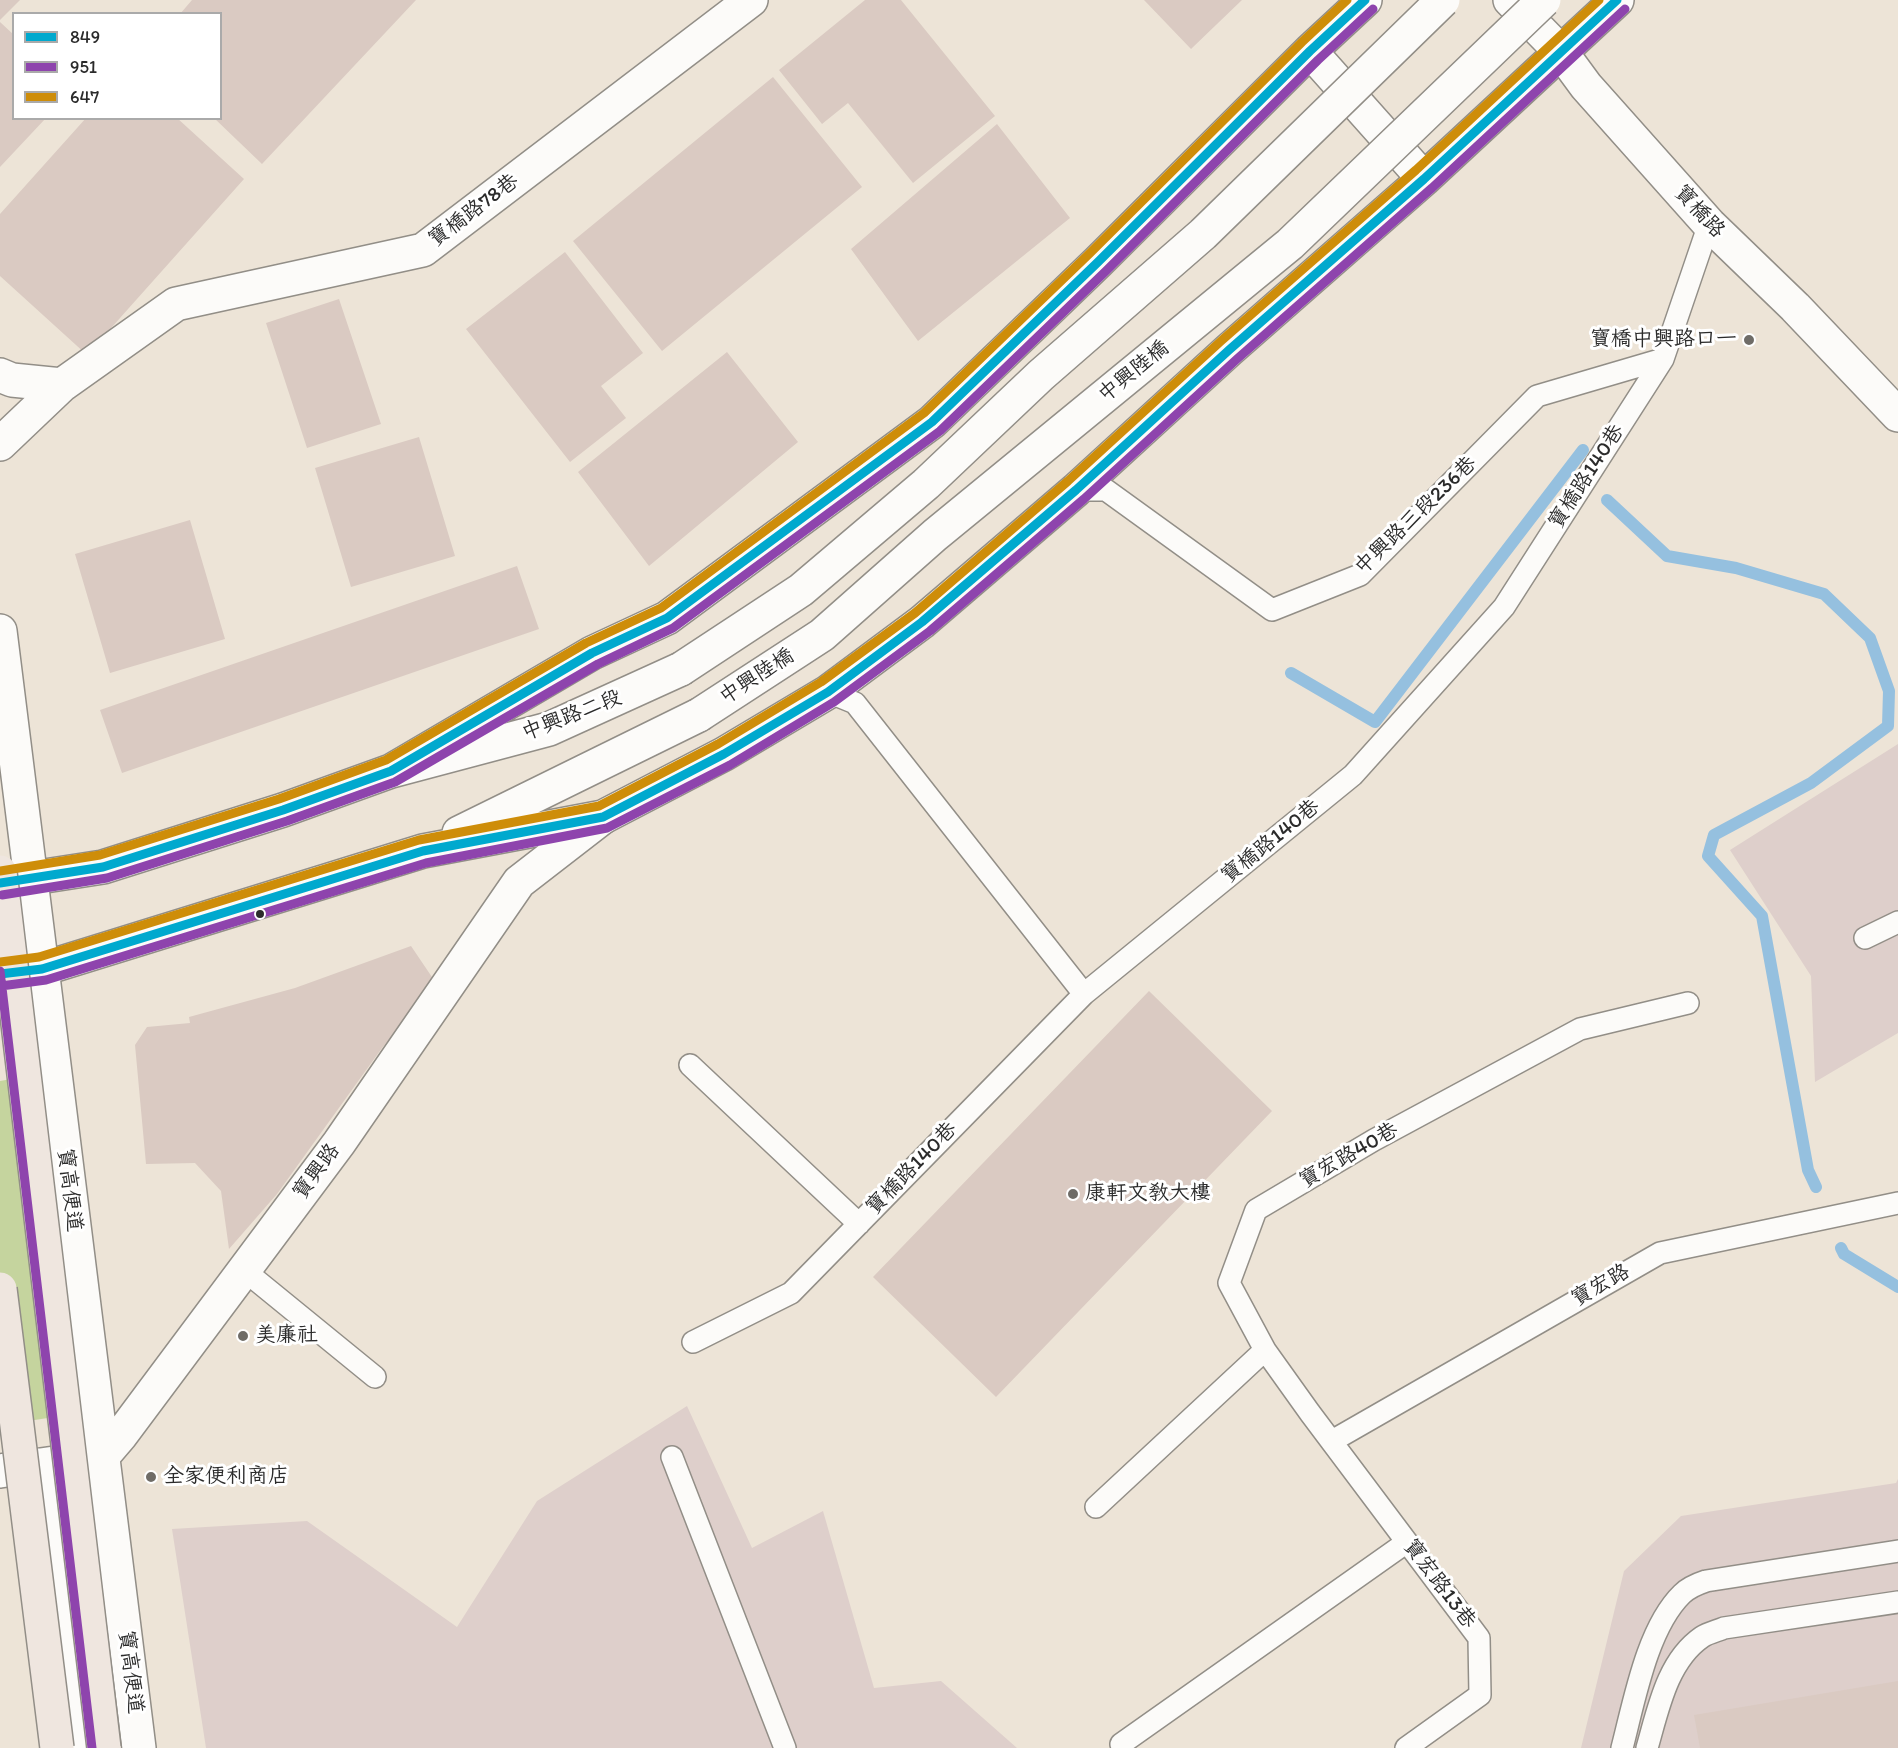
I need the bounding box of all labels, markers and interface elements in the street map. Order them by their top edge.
legend [12,12,222,120]
text: 849 [70,26,100,48]
text: 951 [70,56,97,78]
text: 647 [70,86,99,108]
street label: 寶橋路78巷 [424,169,524,253]
street label: 寶橋路 [1668,180,1730,244]
place label: 寶橋中興路口一 [1590,327,1737,353]
marker: 寶橋中興路口一 [1742,333,1756,347]
street label: 中興陸橋 [1093,336,1175,408]
street label: 寶橋路140巷 [1544,420,1630,534]
street label: 中興路三段236巷 [1350,452,1482,580]
street label: 中興陸橋 [715,644,799,710]
street label: 中興路二段 [518,685,626,747]
street label: 寶橋路140巷 [1217,795,1325,889]
unlabelled marker [254,908,266,920]
street label: 寶橋路140巷 [861,1117,963,1221]
street label: 寶宏路40巷 [1295,1118,1403,1194]
street label: 寶興路 [288,1139,346,1205]
street label: 寶高便道 [51,1147,87,1233]
place label: 康軒文教大樓 [1085,1181,1211,1207]
marker: 康軒文教大樓 [1066,1187,1080,1201]
street label: 寶宏路 [1567,1259,1635,1313]
place label: 美廉社 [255,1323,318,1349]
marker: 美廉社 [236,1329,250,1343]
place label: 全家便利商店 [163,1464,289,1490]
marker: 全家便利商店 [144,1470,158,1484]
street label: 寶宏路13巷 [1397,1534,1481,1634]
street label: 寶高便道 [112,1629,148,1715]

